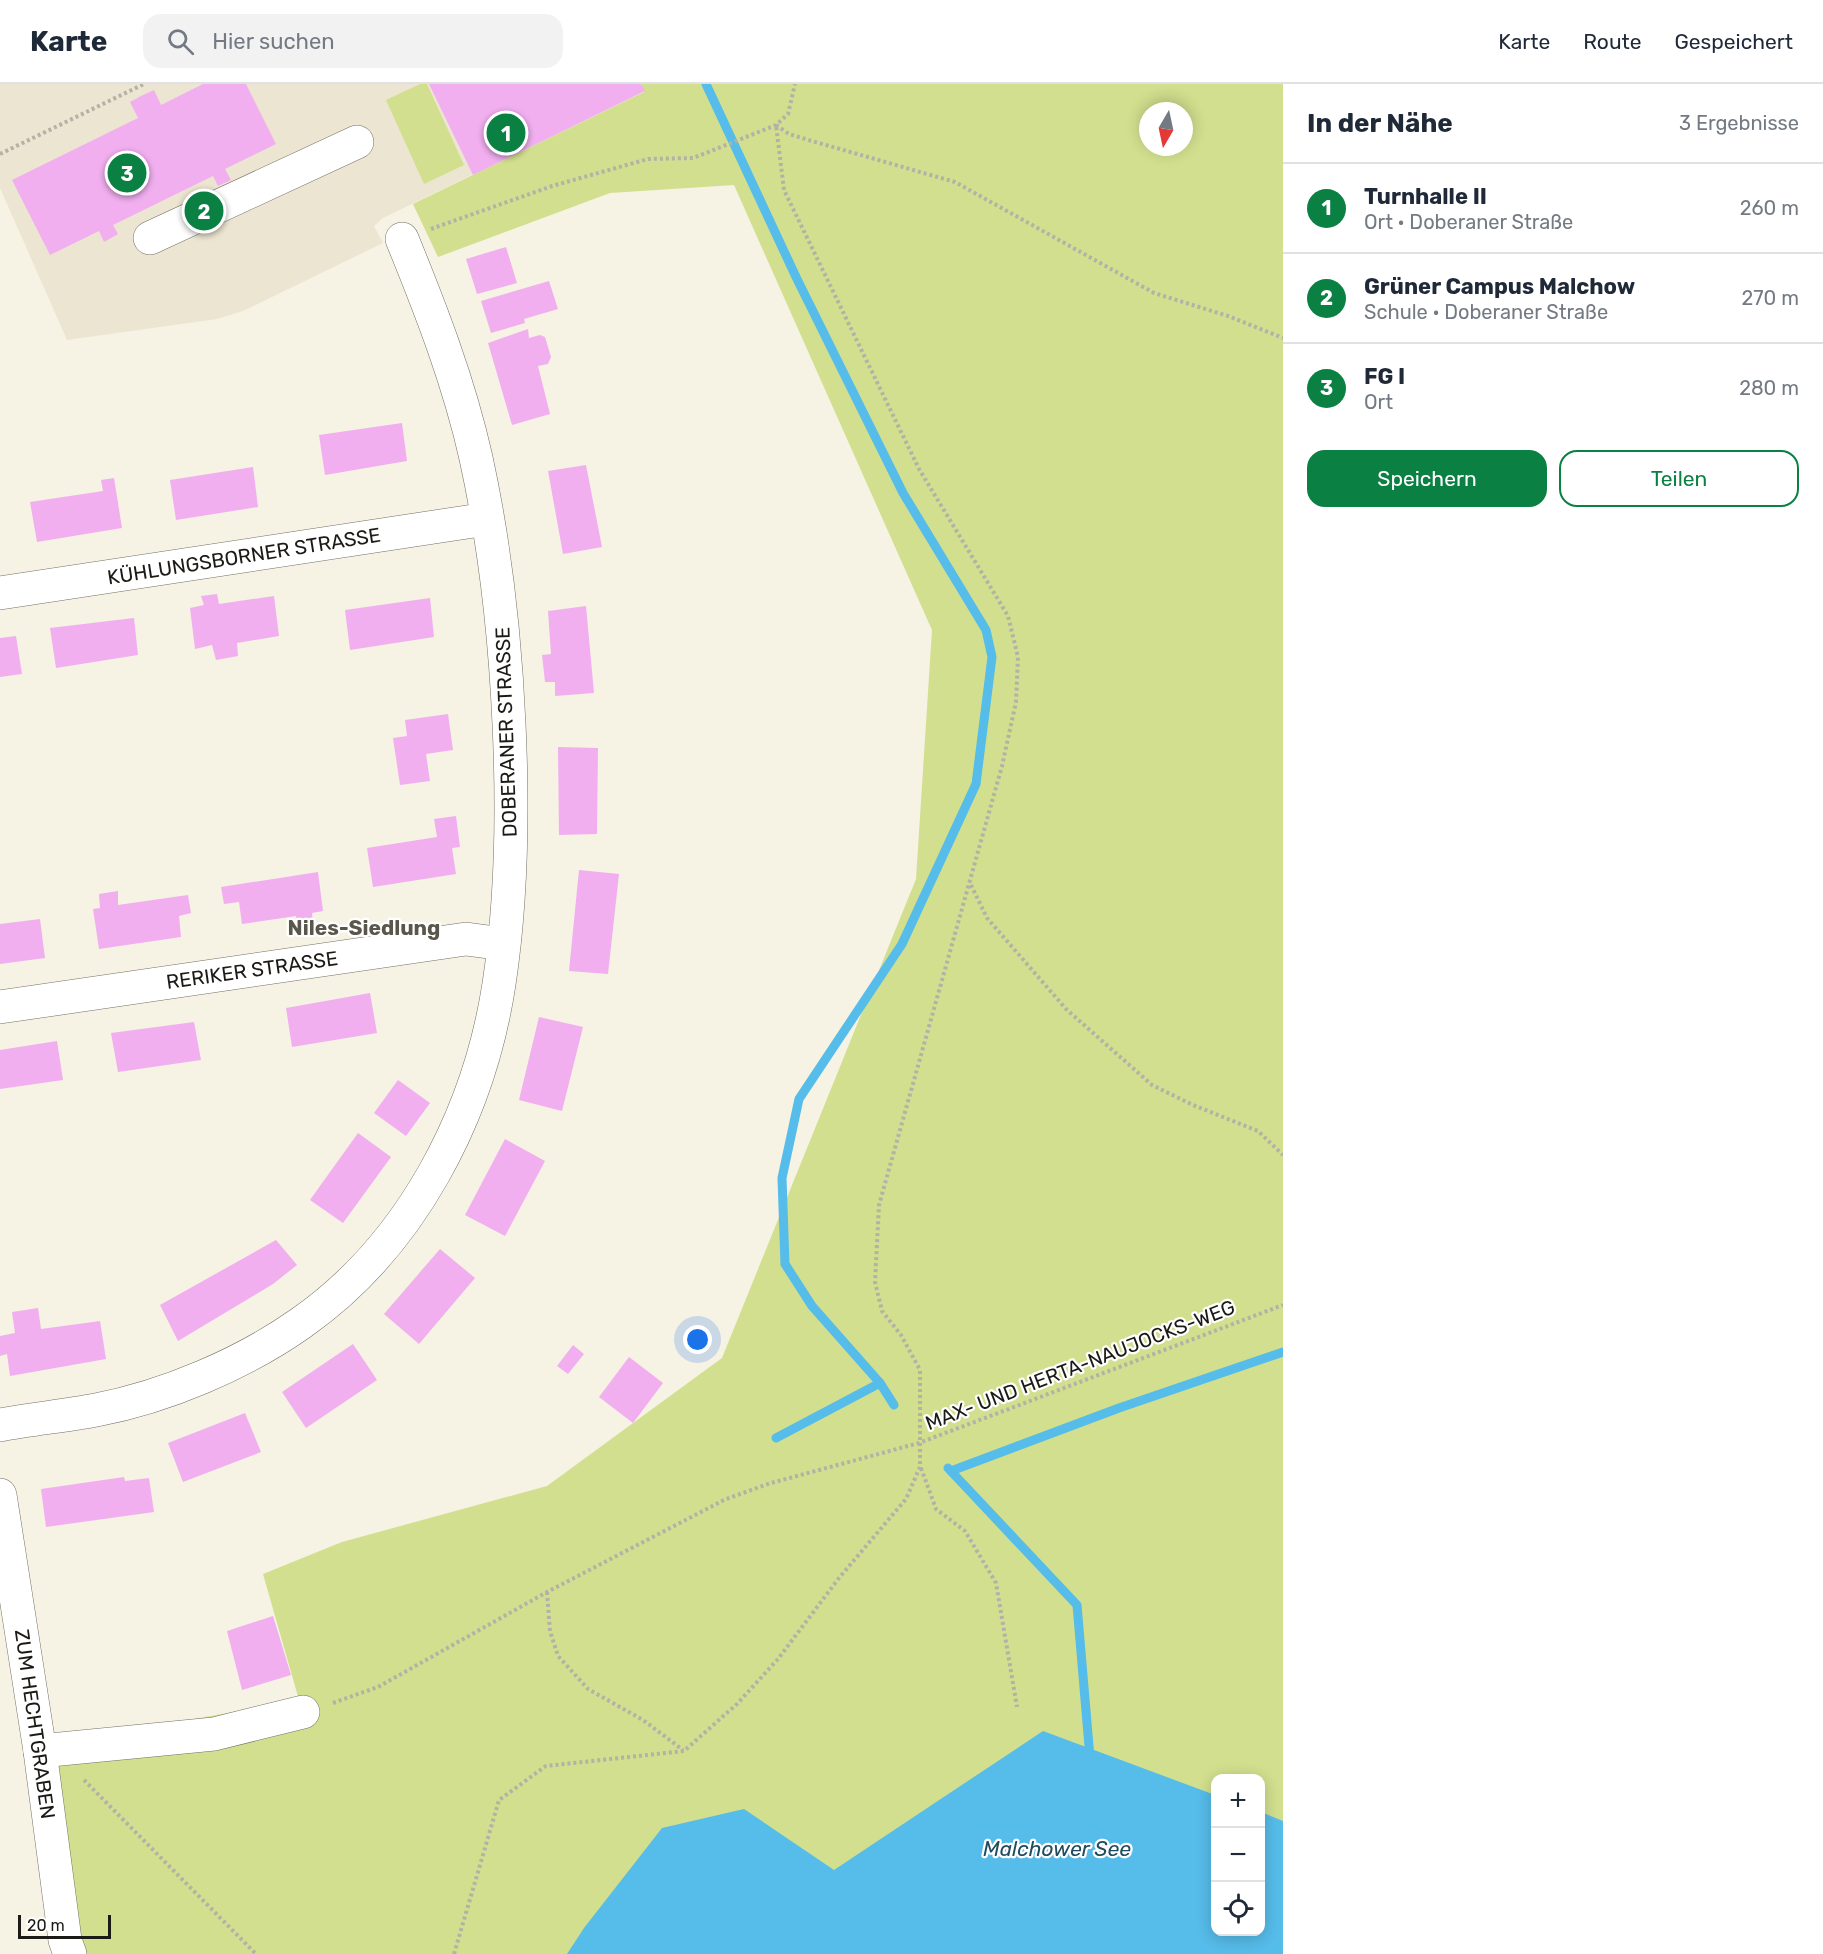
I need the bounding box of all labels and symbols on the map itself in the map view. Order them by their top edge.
north arrow [1139,102,1193,156]
pin: 1 [486,110,526,156]
pin: 3 [108,150,146,196]
pin: 2 [184,188,224,234]
street label: KÜHLUNGSBORNER STRASSE [106,523,382,589]
street label: DOBERANER STRASSE [490,626,522,838]
district label: Niles-Siedlung [288,915,440,940]
street label: RERIKER STRASSE [165,946,339,994]
street label: MAX- UND HERTA-NAUJOCKS-WEG [922,1295,1238,1435]
your location [683,1325,712,1354]
street label: ZUM HECHTGRABEN [10,1628,60,1820]
water label: Malchower See [983,1836,1131,1861]
scale bar [18,1912,111,1940]

